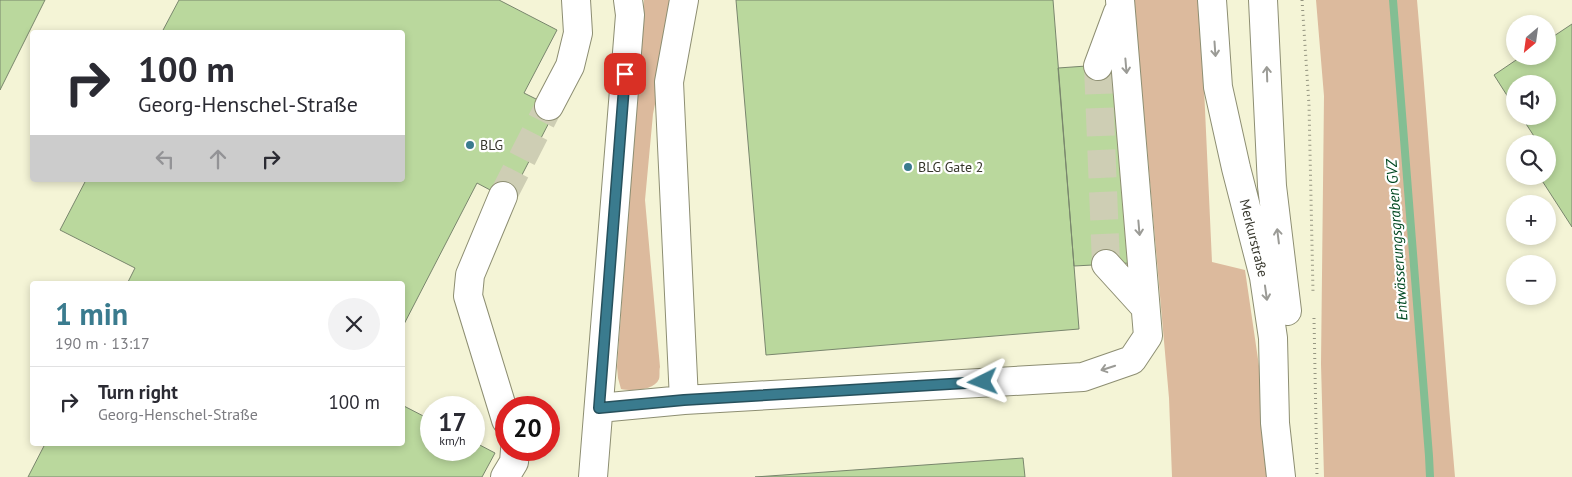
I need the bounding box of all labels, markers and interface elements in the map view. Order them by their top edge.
north arrow [1506,15,1556,65]
map controls [1506,15,1556,305]
one-way arrow [1211,40,1220,56]
text: 100 m [138,46,235,92]
icon: right [55,50,120,115]
pin [604,53,646,95]
one-way arrow [1121,58,1130,74]
icon: arrive [611,60,639,88]
one-way arrow [1263,67,1272,83]
button: sound [1506,75,1556,125]
text: Georg-Henschel-Straße [138,90,358,118]
button: search [1506,135,1556,185]
place label: BLG [480,136,503,154]
marker: BLG [464,139,476,151]
icon: left [151,145,179,173]
icon: ahead [204,145,232,173]
icon: right [257,145,285,173]
place label: BLG Gate 2 [918,158,983,176]
water label: Entwässerungsgraben GVZ [1381,158,1412,321]
marker: BLG Gate 2 [902,161,914,173]
button: + [1506,195,1556,245]
street label: Merkurstraße [1236,197,1272,279]
one-way arrow [1134,220,1143,236]
one-way arrow [1273,229,1283,245]
button: − [1506,255,1556,305]
one-way arrow [1262,284,1272,300]
text: 1 min [55,294,128,333]
button: close [328,298,380,350]
text: 190 m · 13:17 [55,333,150,353]
position arrow [956,355,1008,407]
one-way arrow [1101,364,1117,374]
text: Turn right [98,380,178,404]
icon: right [55,388,83,416]
text: 100 m [328,390,380,414]
speed limit sign: 20 [495,396,560,461]
text: Georg-Henschel-Straße [98,404,258,424]
text: 17 [438,406,467,438]
text: km/h [439,433,466,448]

